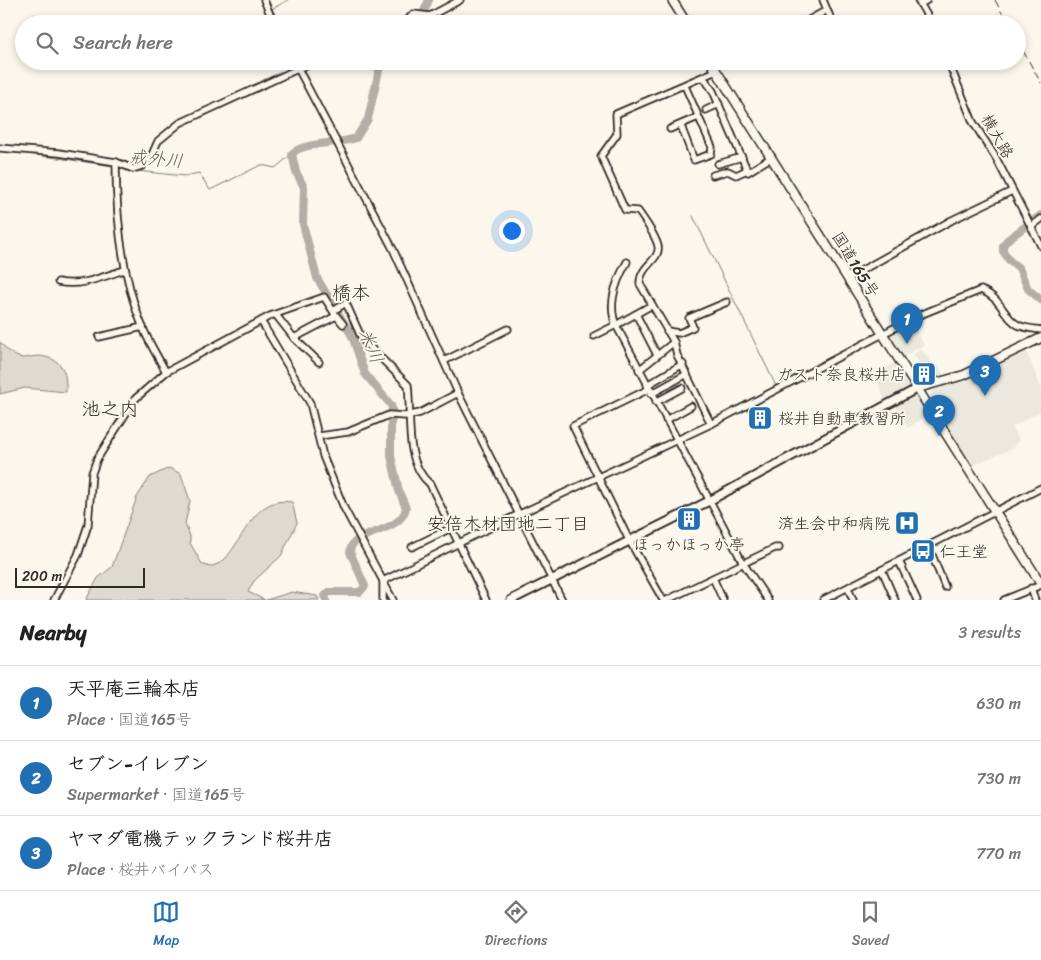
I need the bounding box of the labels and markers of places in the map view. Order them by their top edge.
pin: 1 [891,303,923,344]
pin: 3 [969,355,1001,396]
place label: ガスト奈良桜井店 [776,360,906,389]
building icon: ガスト奈良桜井店 [911,361,937,387]
pin: 2 [923,395,955,436]
place label: 桜井自動車教習所 [778,404,906,433]
building icon: 桜井自動車教習所 [747,405,773,431]
building icon: ほっかほっか亭 [676,506,702,532]
place label: 済生会中和病院 [778,509,890,538]
hospital icon: 済生会中和病院 [894,510,920,536]
place label: ほっかほっか亭 [633,530,745,559]
place label: 仁王堂 [940,537,988,566]
bus stop icon: 仁王堂 [910,538,936,564]

